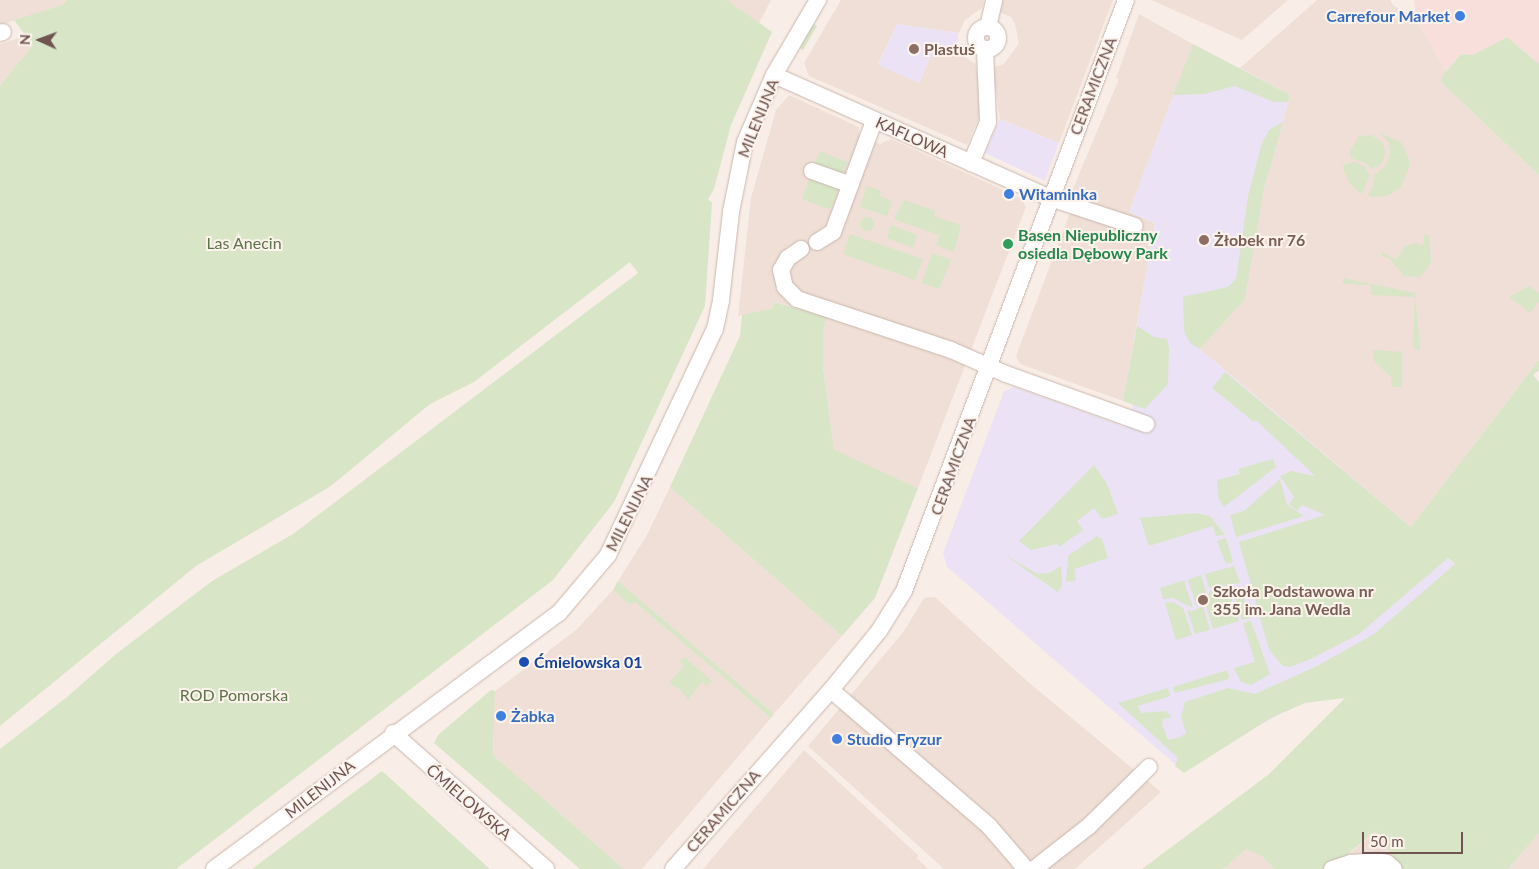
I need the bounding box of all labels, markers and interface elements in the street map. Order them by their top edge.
place label: Carrefour Market [1326,6,1450,26]
marker: Carrefour Market [1454,10,1466,22]
north arrow [15,15,65,65]
text: N [16,34,33,45]
street label: CERAMICZNA [1065,34,1121,138]
place label: Plastuś [924,39,975,59]
marker: Plastuś [908,43,920,55]
street label: MILENIJNA [733,76,783,160]
street label: KAFLOWA [873,112,951,162]
place label: Witaminka [1019,184,1097,204]
marker: Witaminka [1003,188,1015,200]
place label: Basen Niepubliczny osiedla Dębowy Park [1018,225,1168,263]
place label: Żłobek nr 76 [1214,230,1306,250]
park label: Las Anecin [206,233,282,253]
marker: Żłobek nr 76 [1198,234,1210,246]
marker: Basen Niepubliczny osiedla Dębowy Park [1002,238,1014,250]
street label: CERAMICZNA [926,414,980,518]
street label: MILENIJNA [602,472,656,554]
place label: Szkoła Podstawowa nr 355 im. Jana Wedla [1213,581,1374,619]
marker: Szkoła Podstawowa nr 355 im. Jana Wedla [1197,594,1209,606]
place label: Ćmielowska 01 [534,652,642,672]
marker: Ćmielowska 01 [518,656,530,668]
park label: ROD Pomorska [180,685,288,705]
place label: Żabka [511,706,555,726]
marker: Żabka [495,710,507,722]
place label: Studio Fryzur [847,729,942,749]
marker: Studio Fryzur [831,733,843,745]
street label: MILENIJNA [281,756,359,822]
street label: ĆMIELOWSKA [423,760,515,844]
street label: CERAMICZNA [682,766,764,856]
scale bar [1364,822,1465,854]
text: 50 m [1370,832,1404,850]

